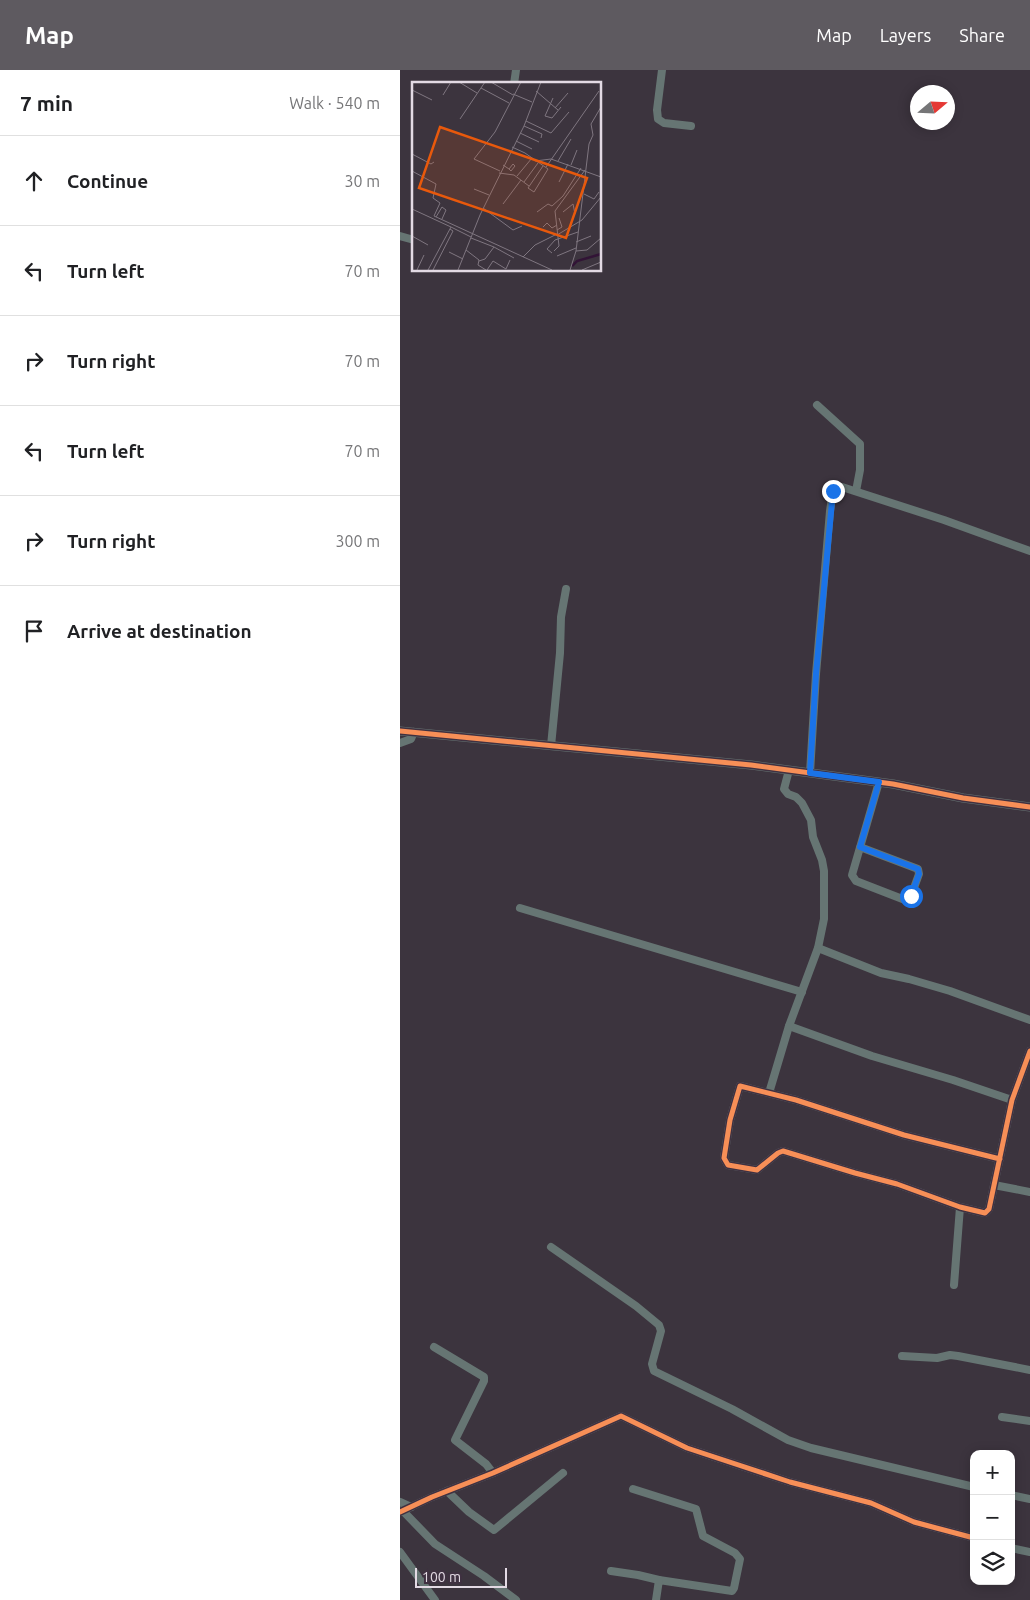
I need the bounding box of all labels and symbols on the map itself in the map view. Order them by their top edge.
inset map [412,82,601,271]
north arrow [910,85,955,130]
route end [822,480,845,503]
route start [900,885,923,908]
scale bar [415,1565,508,1588]

